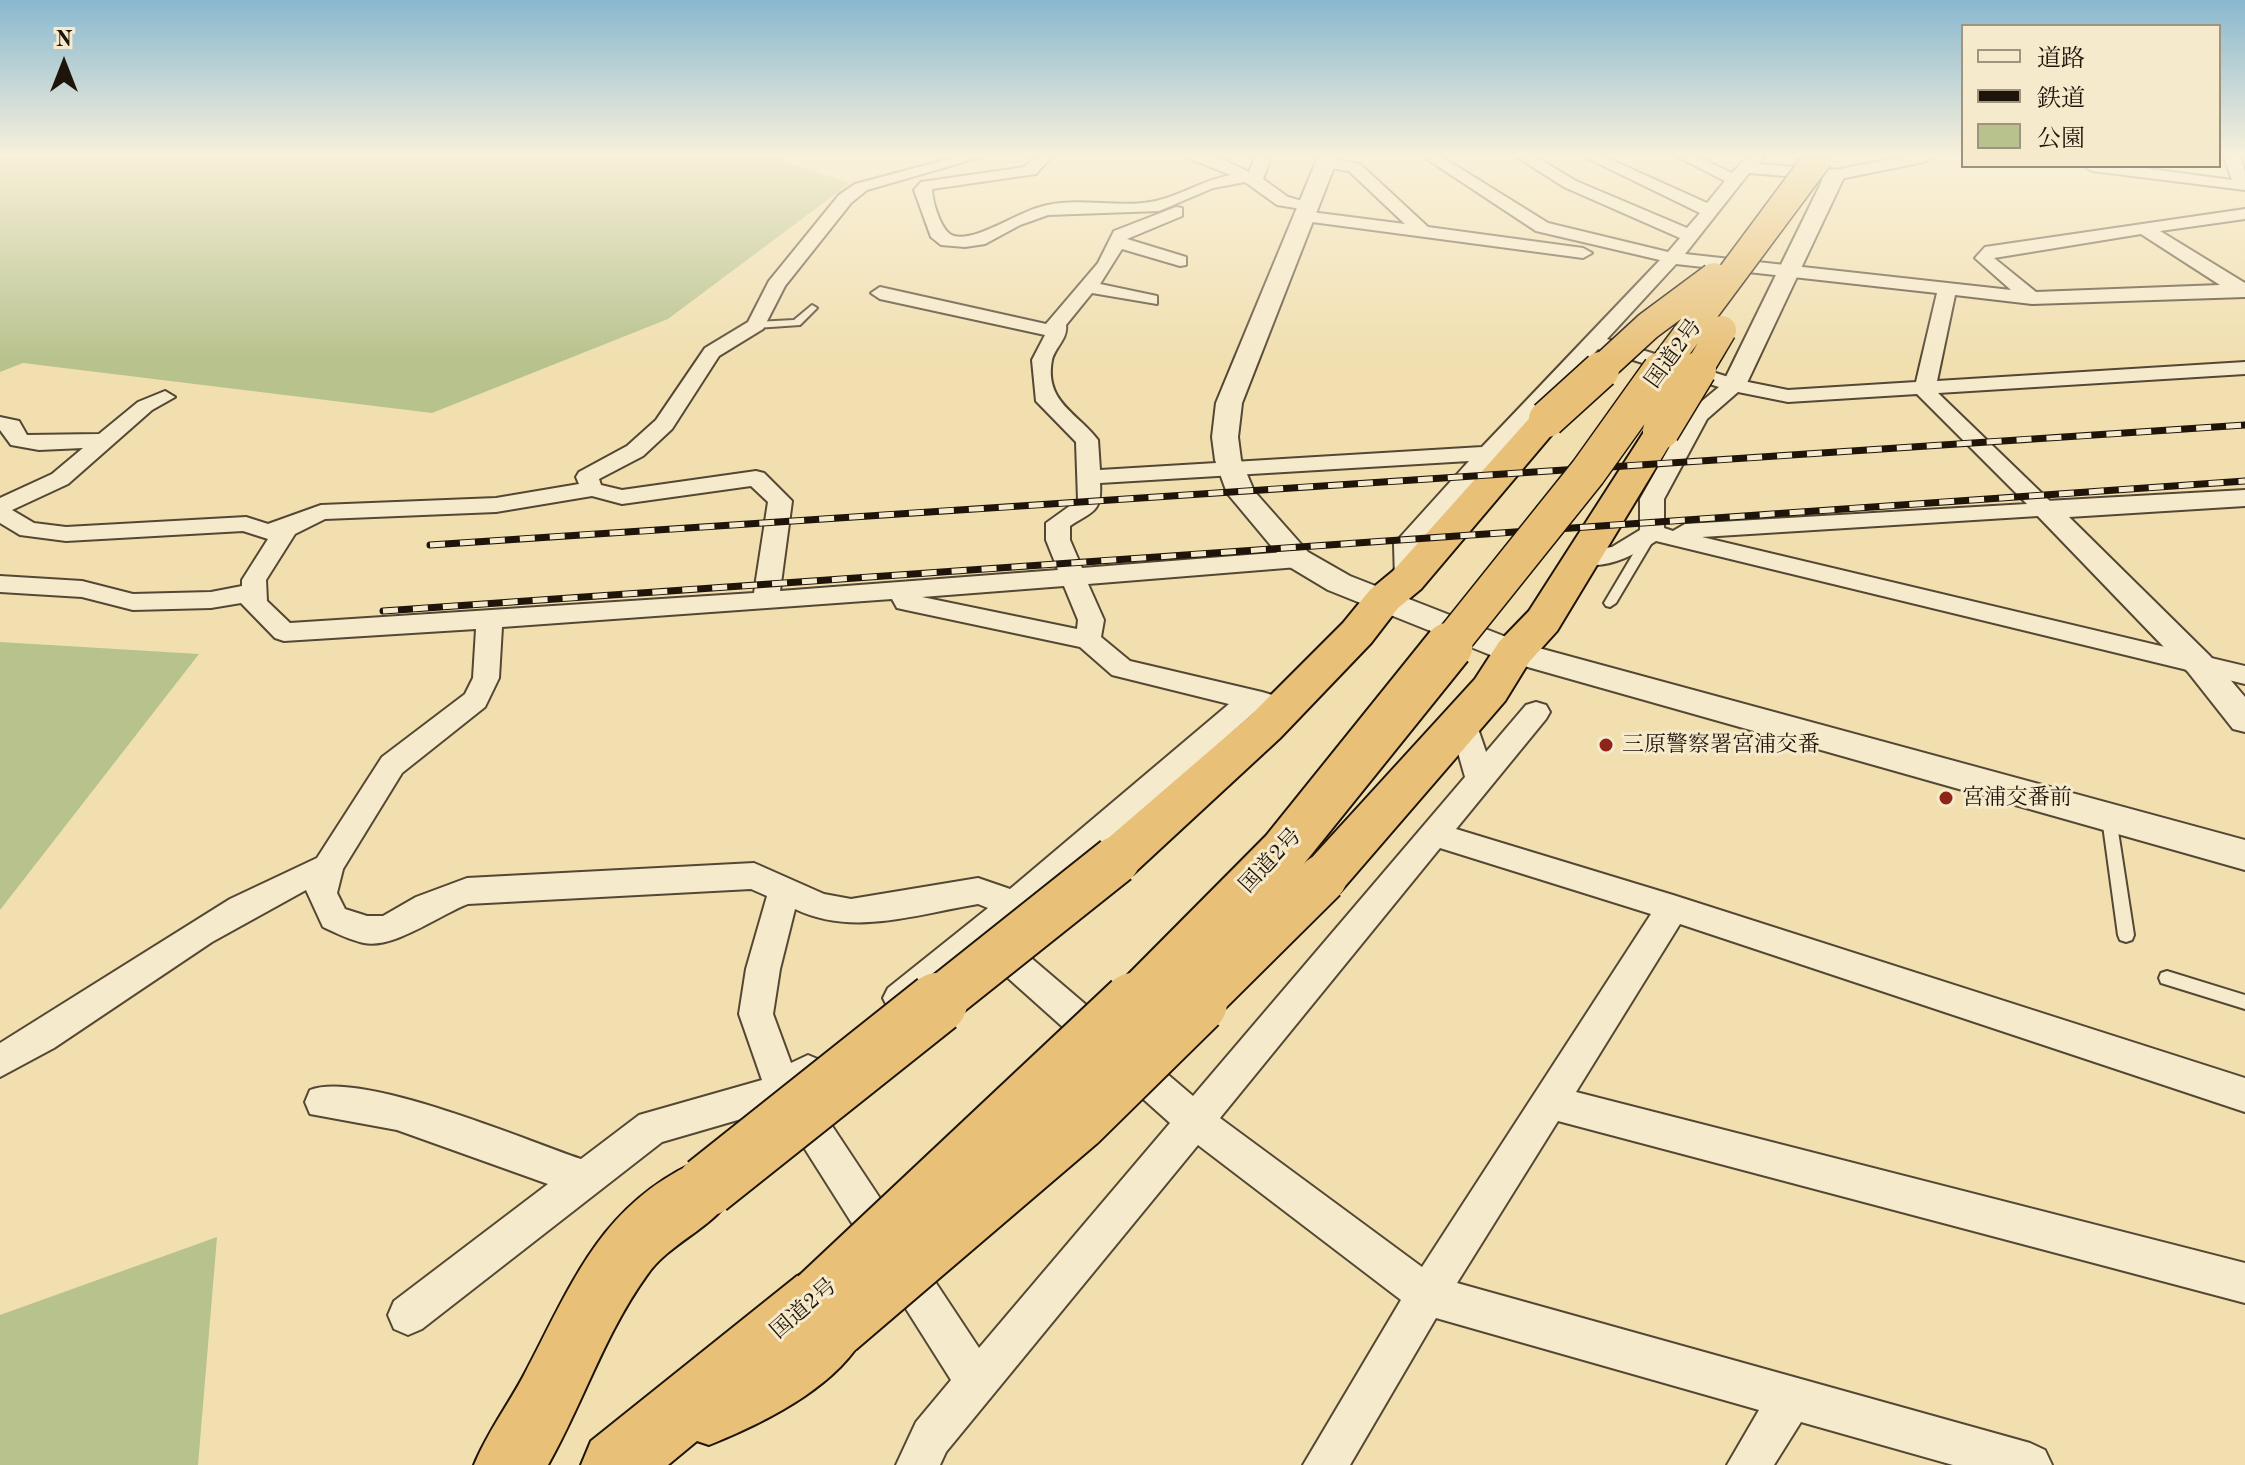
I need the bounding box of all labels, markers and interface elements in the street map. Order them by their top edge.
north arrow [24,24,104,104]
legend [1961,24,2221,168]
text: N [56,29,72,51]
text: 道路 [2037,48,2085,72]
text: 鉄道 [2037,88,2085,112]
text: 公園 [2037,128,2085,152]
street label: 国道2号 [1640,314,1708,394]
place label: 三原警察署宮浦交番 [1622,732,1820,758]
marker: 三原警察署宮浦交番 [1597,736,1615,754]
place label: 宮浦交番前 [1962,785,2072,811]
marker: 宮浦交番前 [1937,789,1955,807]
street label: 国道2号 [1234,823,1308,899]
street label: 国道2号 [766,1273,842,1345]

